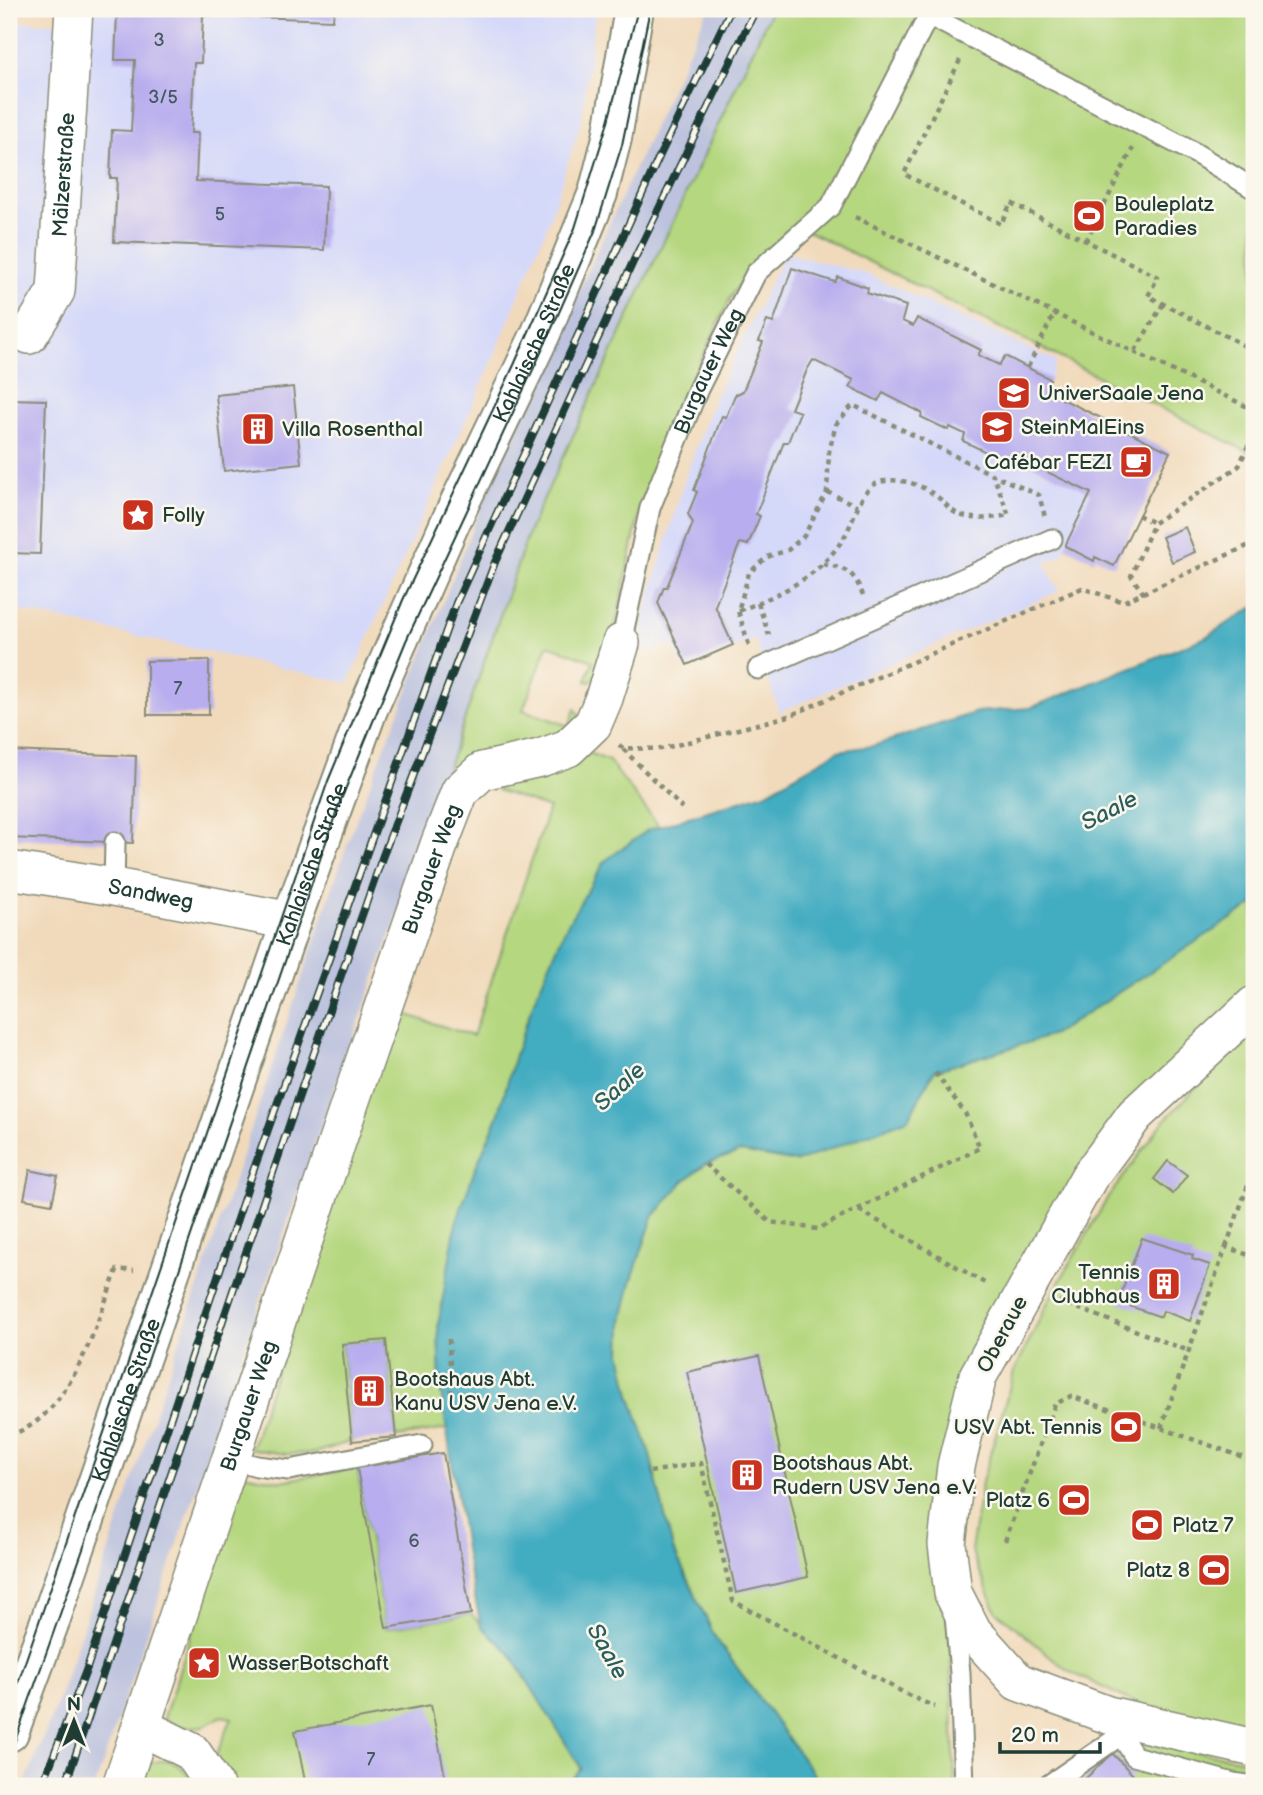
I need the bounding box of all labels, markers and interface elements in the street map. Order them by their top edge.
house number: 3 [153,30,165,51]
house number: 3/5 [148,87,178,108]
street label: Mälzerstraße [47,112,80,238]
place label: Bouleplatz Paradies [1114,192,1215,241]
sports icon: Bouleplatz Paradies [1070,197,1108,235]
house number: 5 [215,204,225,225]
street label: Kahlaische Straße [488,260,581,427]
street label: Burgauer Weg [669,304,749,438]
school or university icon: UniverSaale Jena [995,374,1033,412]
place label: UniverSaale Jena [1038,381,1204,406]
school or university icon: SteinMalEins [978,408,1016,446]
building icon: Villa Rosenthal [239,410,277,448]
place label: SteinMalEins [1021,415,1144,440]
place label: Villa Rosenthal [282,417,423,442]
cafe icon: Cafébar FEZI [1117,443,1155,481]
place label: Cafébar FEZI [984,450,1112,475]
place icon: Folly [119,496,157,534]
place label: Folly [162,503,205,528]
house number: 7 [174,678,183,699]
street label: Kahlaische Straße [271,780,353,949]
water label: Saale [1077,785,1142,837]
street label: Burgauer Weg [397,801,467,938]
street label: Sandweg [106,874,196,915]
water label: Saale [588,1056,651,1117]
place label: Tennis Clubhaus [1051,1260,1140,1309]
building icon: Tennis Clubhaus [1145,1265,1183,1303]
street label: Oberaue [972,1292,1033,1377]
street label: Kahlaische Straße [87,1315,166,1485]
street label: Burgauer Weg [215,1337,282,1475]
place label: Bootshaus Abt. Kanu USV Jena e.V. [394,1367,577,1416]
building icon: Bootshaus Abt. Kanu USV Jena e.V. [350,1372,388,1410]
sports icon: USV Abt. Tennis [1107,1408,1145,1446]
place label: USV Abt. Tennis [953,1415,1102,1440]
place label: Bootshaus Abt. Rudern USV Jena e.V. [772,1451,977,1500]
building icon: Bootshaus Abt. Rudern USV Jena e.V. [728,1456,766,1494]
sports icon: Platz 6 [1055,1481,1093,1519]
place label: Platz 6 [985,1488,1050,1513]
sports icon: Platz 7 [1128,1506,1166,1544]
place label: Platz 7 [1172,1513,1234,1538]
house number: 6 [409,1531,420,1552]
sports icon: Platz 8 [1195,1551,1233,1589]
place label: Platz 8 [1126,1558,1190,1583]
water label: Saale [580,1619,634,1684]
place icon: WasserBotschaft [185,1644,223,1682]
place label: WasserBotschaft [228,1651,390,1676]
north arrow [38,1686,108,1756]
text: N [67,1694,81,1717]
scale bar [1000,1711,1100,1755]
text: 20 m [1011,1723,1059,1748]
house number: 7 [367,1749,376,1770]

